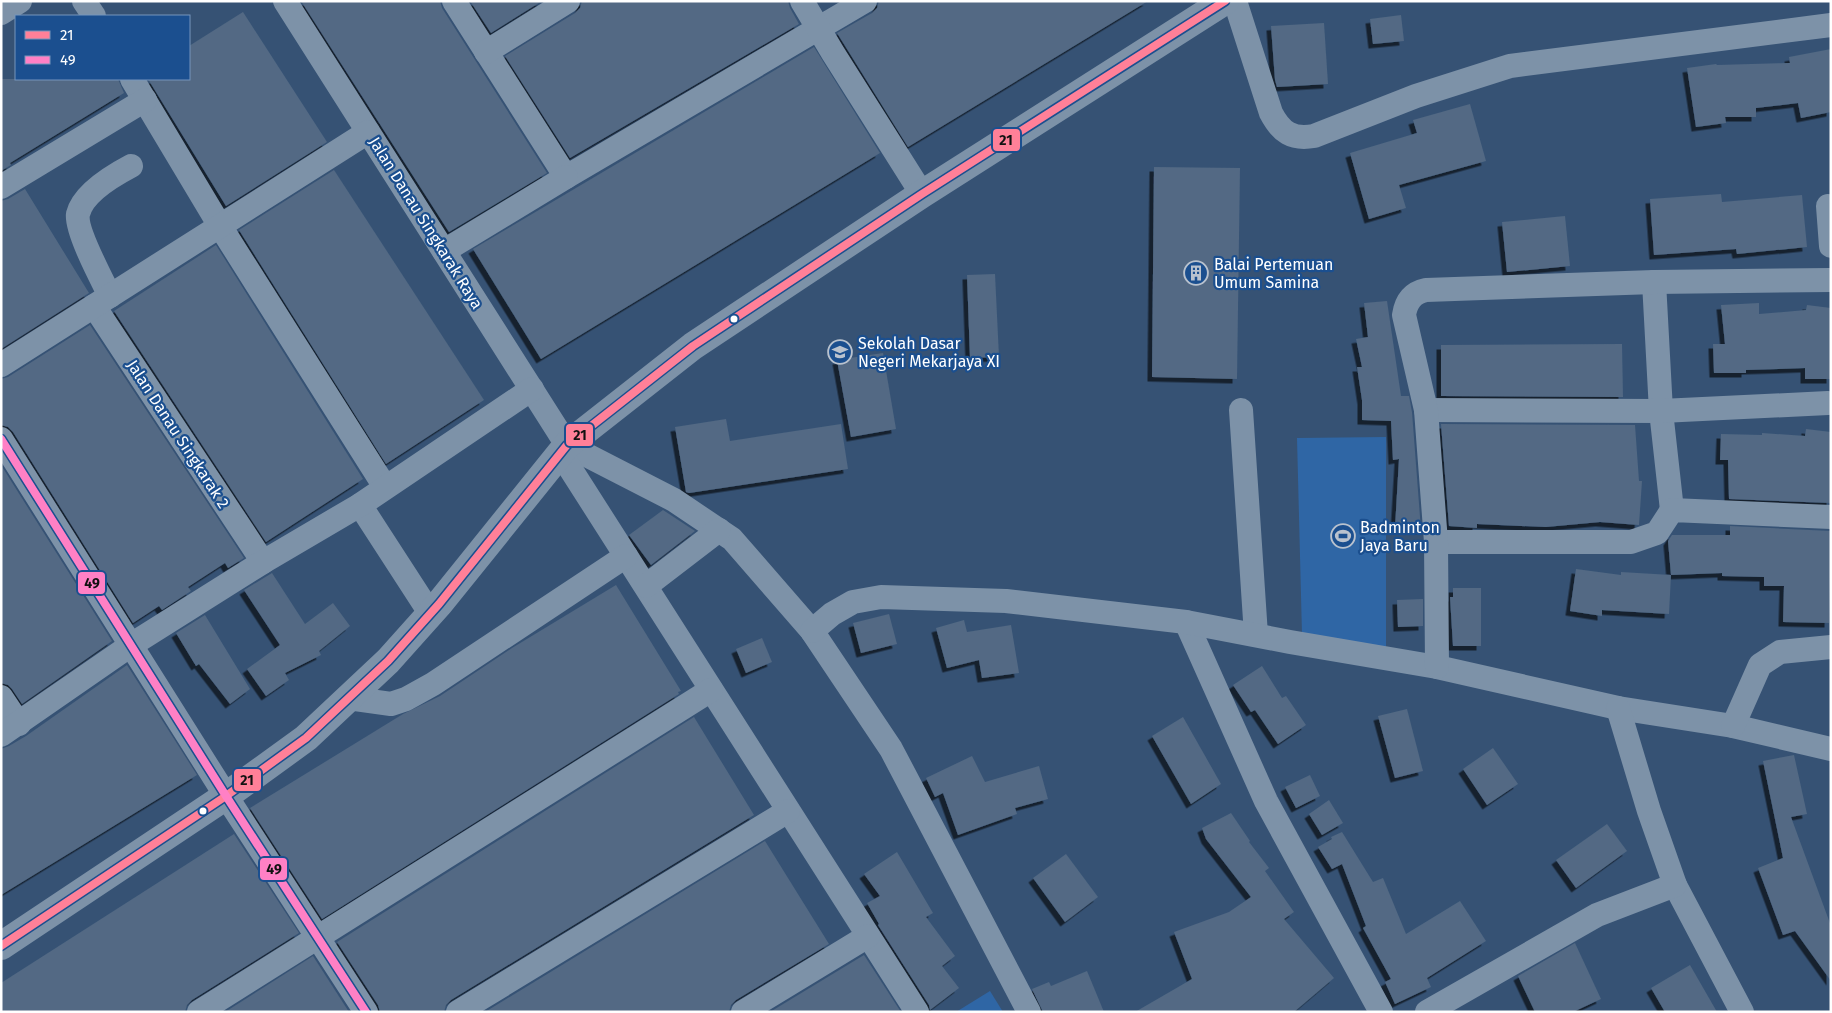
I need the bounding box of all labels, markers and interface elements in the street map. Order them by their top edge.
legend [15,15,190,80]
text: 21 [60,26,74,44]
text: 49 [60,51,76,69]
line badge: 21 [992,128,1021,152]
text: 21 [999,132,1013,149]
street label: Jalan Danau Singkarak Raya [365,133,487,313]
place label: Balai Pertemuan Umum Samina [1214,255,1333,292]
building icon: Balai Pertemuan Umum Samina [1183,260,1209,286]
unlabelled marker [729,314,739,324]
place label: Sekolah Dasar Negeri Mekarjaya XI [858,334,1000,371]
school or university icon: Sekolah Dasar Negeri Mekarjaya XI [827,339,853,365]
street label: Jalan Danau Singkarak 2 [123,356,233,512]
line badge: 21 [565,423,594,447]
text: 21 [573,427,587,444]
place label: Badminton Jaya Baru [1360,518,1440,555]
sports icon: Badminton Jaya Baru [1330,523,1356,549]
line badge: 49 [77,571,106,595]
text: 49 [84,575,100,592]
line badge: 21 [233,768,262,792]
text: 21 [240,772,254,789]
unlabelled marker [198,806,208,816]
line badge: 49 [259,857,288,881]
text: 49 [266,861,282,878]

